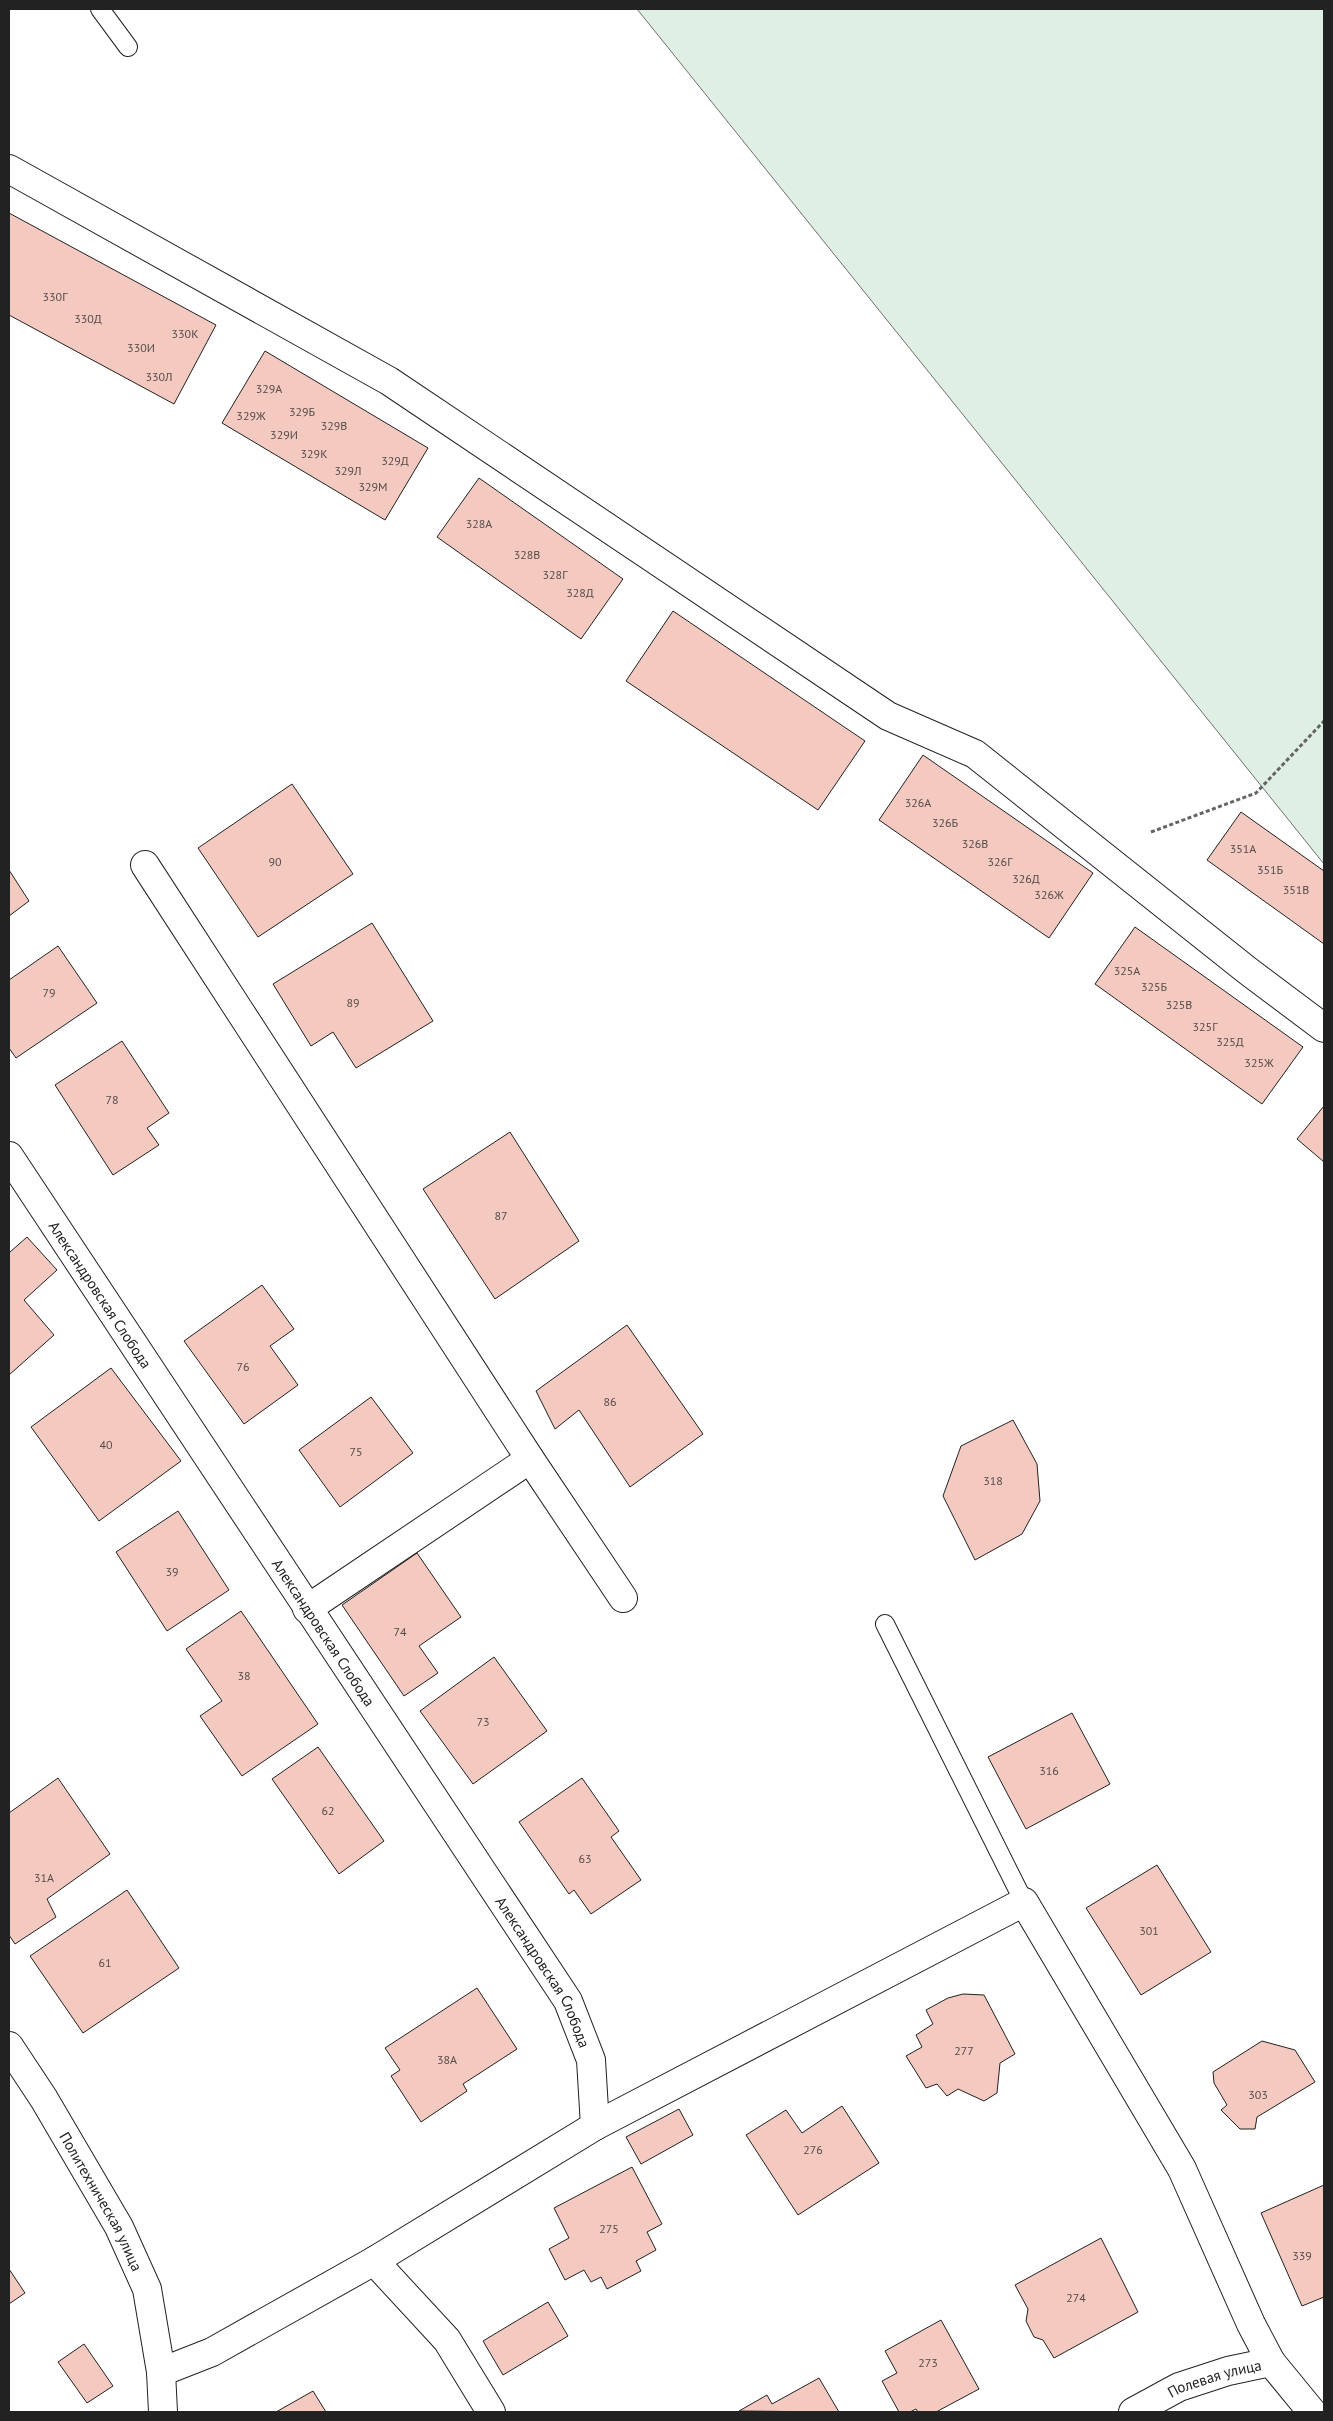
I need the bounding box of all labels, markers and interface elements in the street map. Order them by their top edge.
house number: 330Г [43,289,68,304]
house number: 330Д [74,311,102,326]
house number: 330К [172,326,198,341]
house number: 330И [127,340,155,355]
house number: 330Л [145,369,173,384]
house number: 329А [256,381,282,396]
house number: 329Б [289,404,316,419]
house number: 329Ж [236,408,266,423]
house number: 329В [321,418,347,433]
house number: 329И [270,427,298,442]
house number: 329К [301,446,327,461]
house number: 329Д [381,453,409,468]
house number: 329Л [334,463,362,478]
house number: 329М [358,479,388,494]
house number: 328А [466,516,492,531]
house number: 328В [514,547,540,562]
house number: 328Г [543,567,568,582]
house number: 328Д [566,585,594,600]
house number: 326А [905,795,931,810]
house number: 326Б [932,815,959,830]
house number: 326В [962,836,988,851]
house number: 351А [1230,841,1256,856]
house number: 90 [268,854,282,869]
house number: 326Г [988,854,1013,869]
house number: 351Б [1257,862,1284,877]
house number: 326Д [1012,871,1040,886]
house number: 351В [1283,882,1309,897]
house number: 326Ж [1034,887,1064,902]
house number: 325А [1114,963,1140,978]
house number: 325Б [1141,979,1168,994]
house number: 79 [42,985,56,1000]
house number: 89 [346,995,360,1010]
house number: 325В [1166,997,1192,1012]
house number: 325Г [1193,1019,1218,1034]
house number: 325Д [1216,1034,1244,1049]
house number: 325Ж [1244,1055,1274,1070]
house number: 78 [105,1092,119,1107]
house number: 87 [494,1208,508,1223]
street label: Александровская Слобода [45,1217,156,1372]
house number: 76 [236,1359,250,1374]
house number: 86 [603,1394,617,1409]
house number: 40 [99,1437,113,1452]
house number: 75 [349,1444,363,1459]
house number: 318 [983,1473,1003,1488]
street label: Александровская Слобода [268,1555,380,1710]
house number: 39 [165,1564,179,1579]
house number: 74 [393,1624,407,1639]
house number: 38 [237,1668,251,1683]
house number: 73 [476,1714,490,1729]
house number: 316 [1039,1763,1059,1778]
house number: 62 [321,1803,335,1818]
house number: 63 [578,1851,592,1866]
house number: 31А [34,1870,54,1885]
street label: Александровская Слобода [492,1893,595,2050]
house number: 301 [1139,1923,1159,1938]
house number: 61 [98,1955,112,1970]
house number: 277 [954,2043,974,2058]
house number: 38А [437,2052,457,2067]
house number: 303 [1248,2087,1268,2102]
street label: Политехническая улица [56,2128,147,2274]
house number: 276 [803,2142,823,2157]
house number: 275 [599,2221,619,2236]
house number: 339 [1292,2248,1312,2263]
house number: 274 [1066,2290,1086,2305]
house number: 273 [918,2355,938,2370]
street label: Полевая улица [1164,2355,1263,2401]

